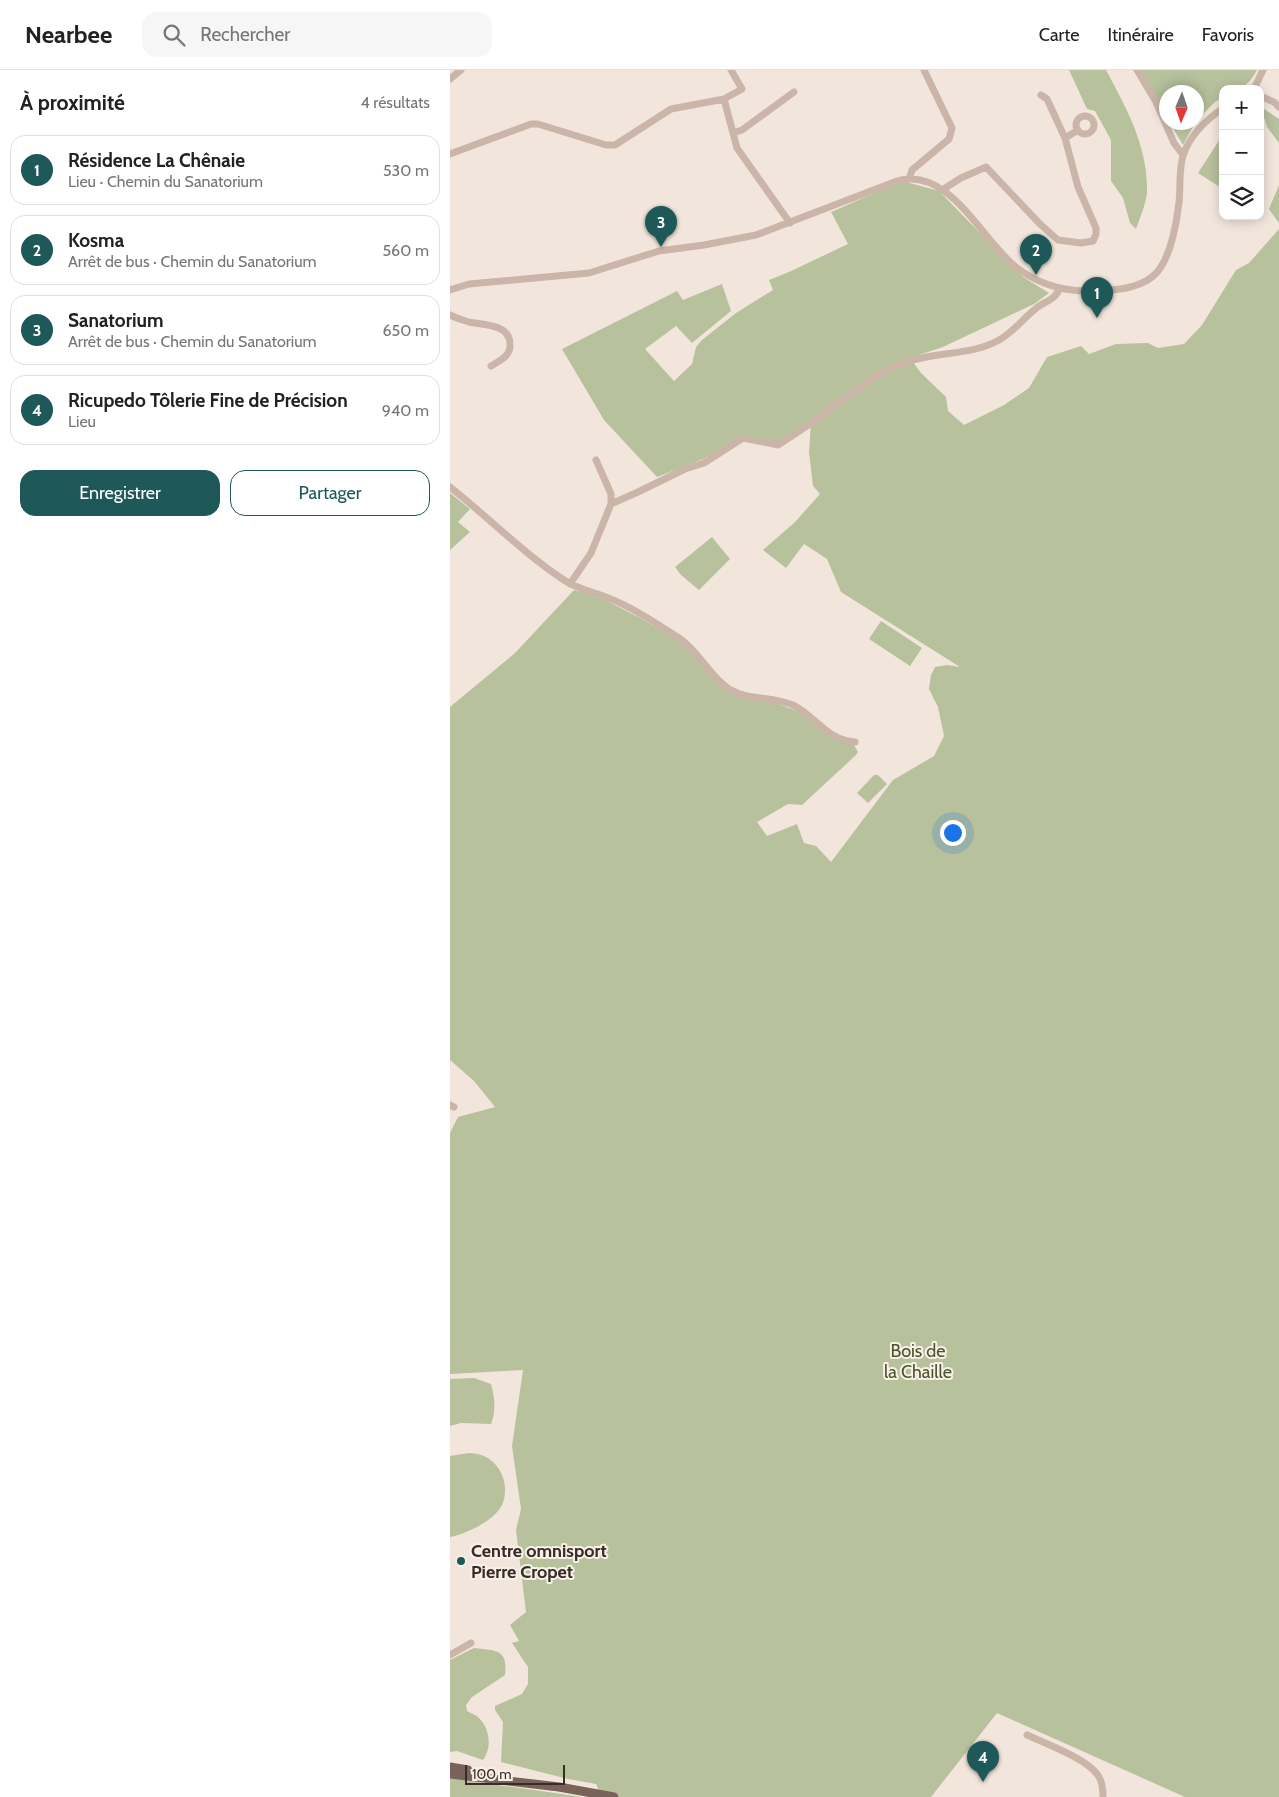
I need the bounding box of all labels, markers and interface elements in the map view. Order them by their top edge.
search box [142,12,492,57]
text: Nearbee [25,20,112,49]
icon: search [160,21,188,49]
text: Rechercher [200,23,290,46]
text: Carte [1039,24,1079,46]
text: Itinéraire [1107,24,1174,46]
text: Favoris [1202,24,1254,46]
north arrow [1159,85,1204,130]
map controls [1219,85,1264,220]
button: + [1219,85,1264,130]
text: À proximité [20,90,125,115]
text: 4 résultats [360,93,430,112]
button: − [1219,130,1264,175]
text: Résidence La Chênaie [68,149,245,172]
text: 1 [34,161,40,180]
text: 530 m [383,161,429,180]
text: Lieu · Chemin du Sanatorium [68,172,263,191]
button: layers [1219,175,1264,220]
pin: 3 [645,206,677,247]
text: Kosma [68,229,124,252]
pin: 2 [1020,234,1052,275]
text: 2 [33,241,41,260]
text: 560 m [382,241,429,260]
text: Arrêt de bus · Chemin du Sanatorium [68,252,317,271]
pin: 1 [1081,277,1113,318]
text: Sanatorium [68,309,163,332]
text: 3 [33,321,41,340]
text: 650 m [382,321,429,340]
text: Arrêt de bus · Chemin du Sanatorium [68,332,317,351]
text: Ricupedo Tôlerie Fine de Précision [68,389,348,412]
text: 4 [32,401,42,420]
text: 940 m [382,401,429,420]
text: Lieu [68,412,96,431]
button: Enregistrer [20,470,220,516]
button: Partager [230,470,430,516]
your location [940,820,966,846]
park label: Bois de la Chaille [884,1340,952,1383]
place label: Centre omnisport Pierre Cropet [471,1540,607,1583]
marker: Centre omnisport Pierre Cropet [455,1555,467,1567]
pin: 4 [967,1741,999,1782]
scale bar [465,1762,565,1785]
text: 100 m [472,1765,512,1783]

